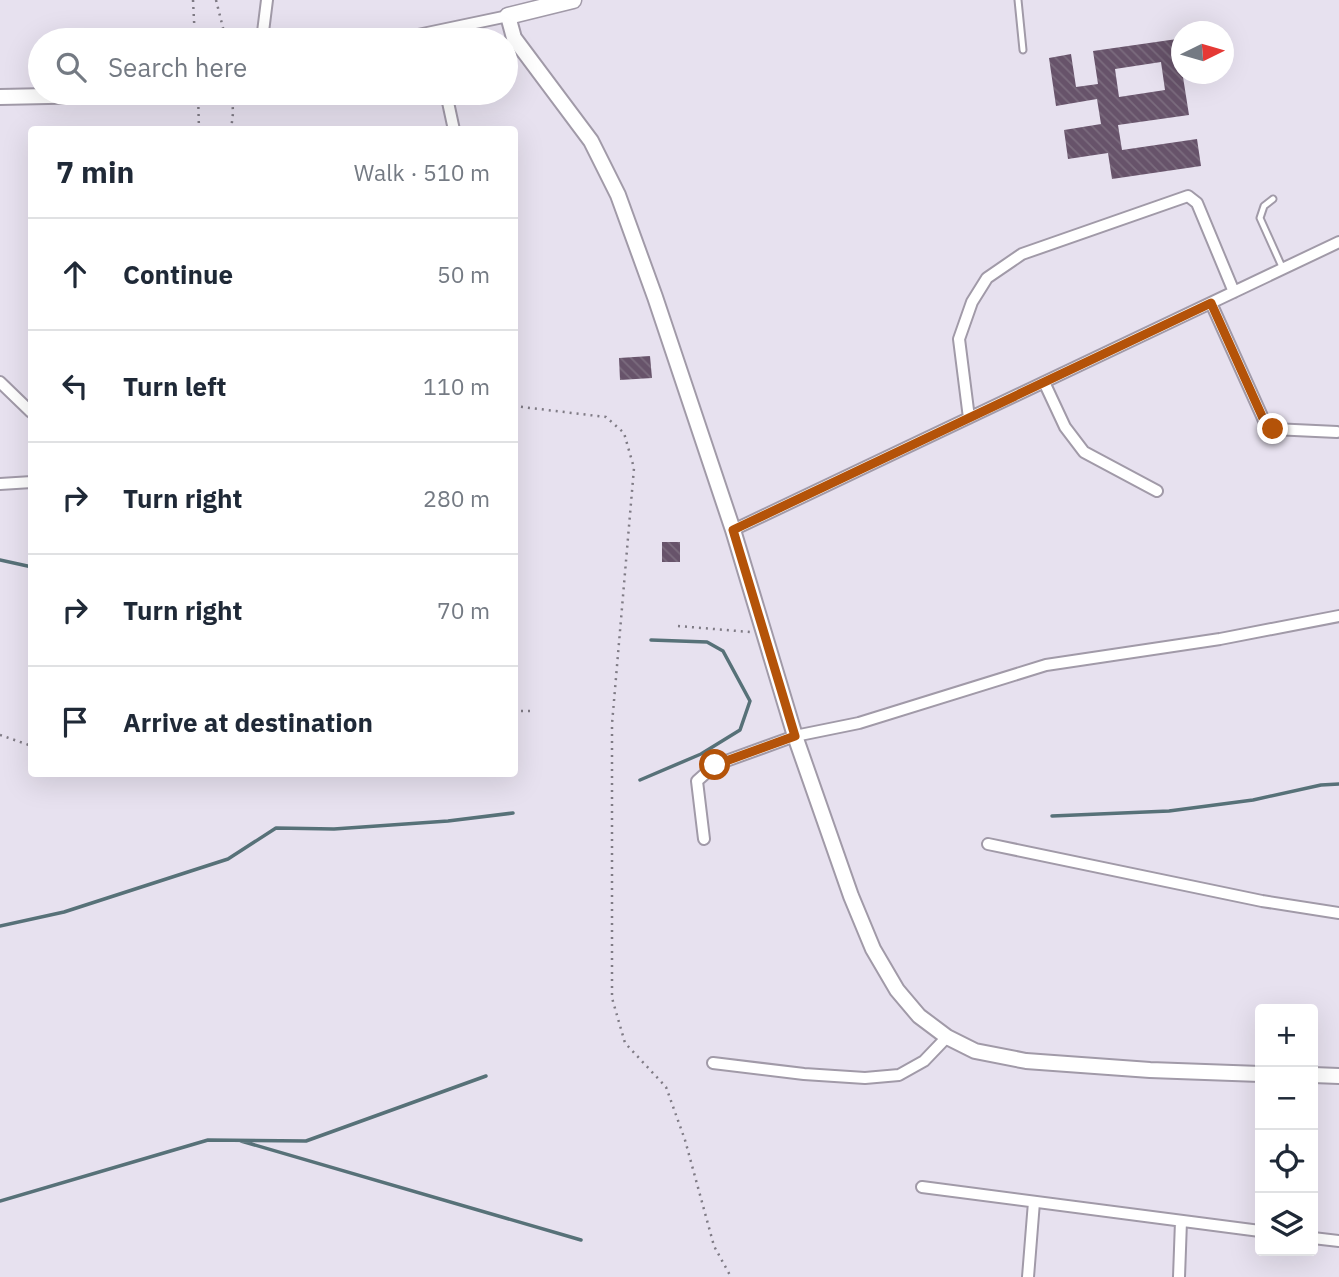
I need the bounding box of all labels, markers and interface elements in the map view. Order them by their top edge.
north arrow [1171,21,1234,84]
search box [28,28,518,105]
icon: search [52,48,90,86]
text: Search here [108,50,247,84]
text: 7 min [56,152,134,191]
text: Walk · 510 m [354,157,490,187]
icon: ahead [56,255,94,293]
text: Continue [123,257,233,291]
text: 50 m [437,259,490,289]
icon: left [56,367,94,405]
text: Turn left [123,369,226,403]
text: 110 m [423,371,490,401]
route end [1257,413,1288,444]
icon: right [56,479,94,517]
text: Turn right [123,481,242,515]
text: 280 m [423,483,490,513]
icon: right [56,591,94,629]
text: Turn right [123,593,242,627]
text: 70 m [437,595,490,625]
icon: arrive [56,703,94,741]
text: Arrive at destination [123,705,373,739]
route start [699,749,730,780]
map controls [1255,1004,1318,1256]
button: + [1255,1004,1318,1067]
button: − [1255,1067,1318,1130]
button: locate [1255,1130,1318,1193]
button: layers [1255,1193,1318,1256]

